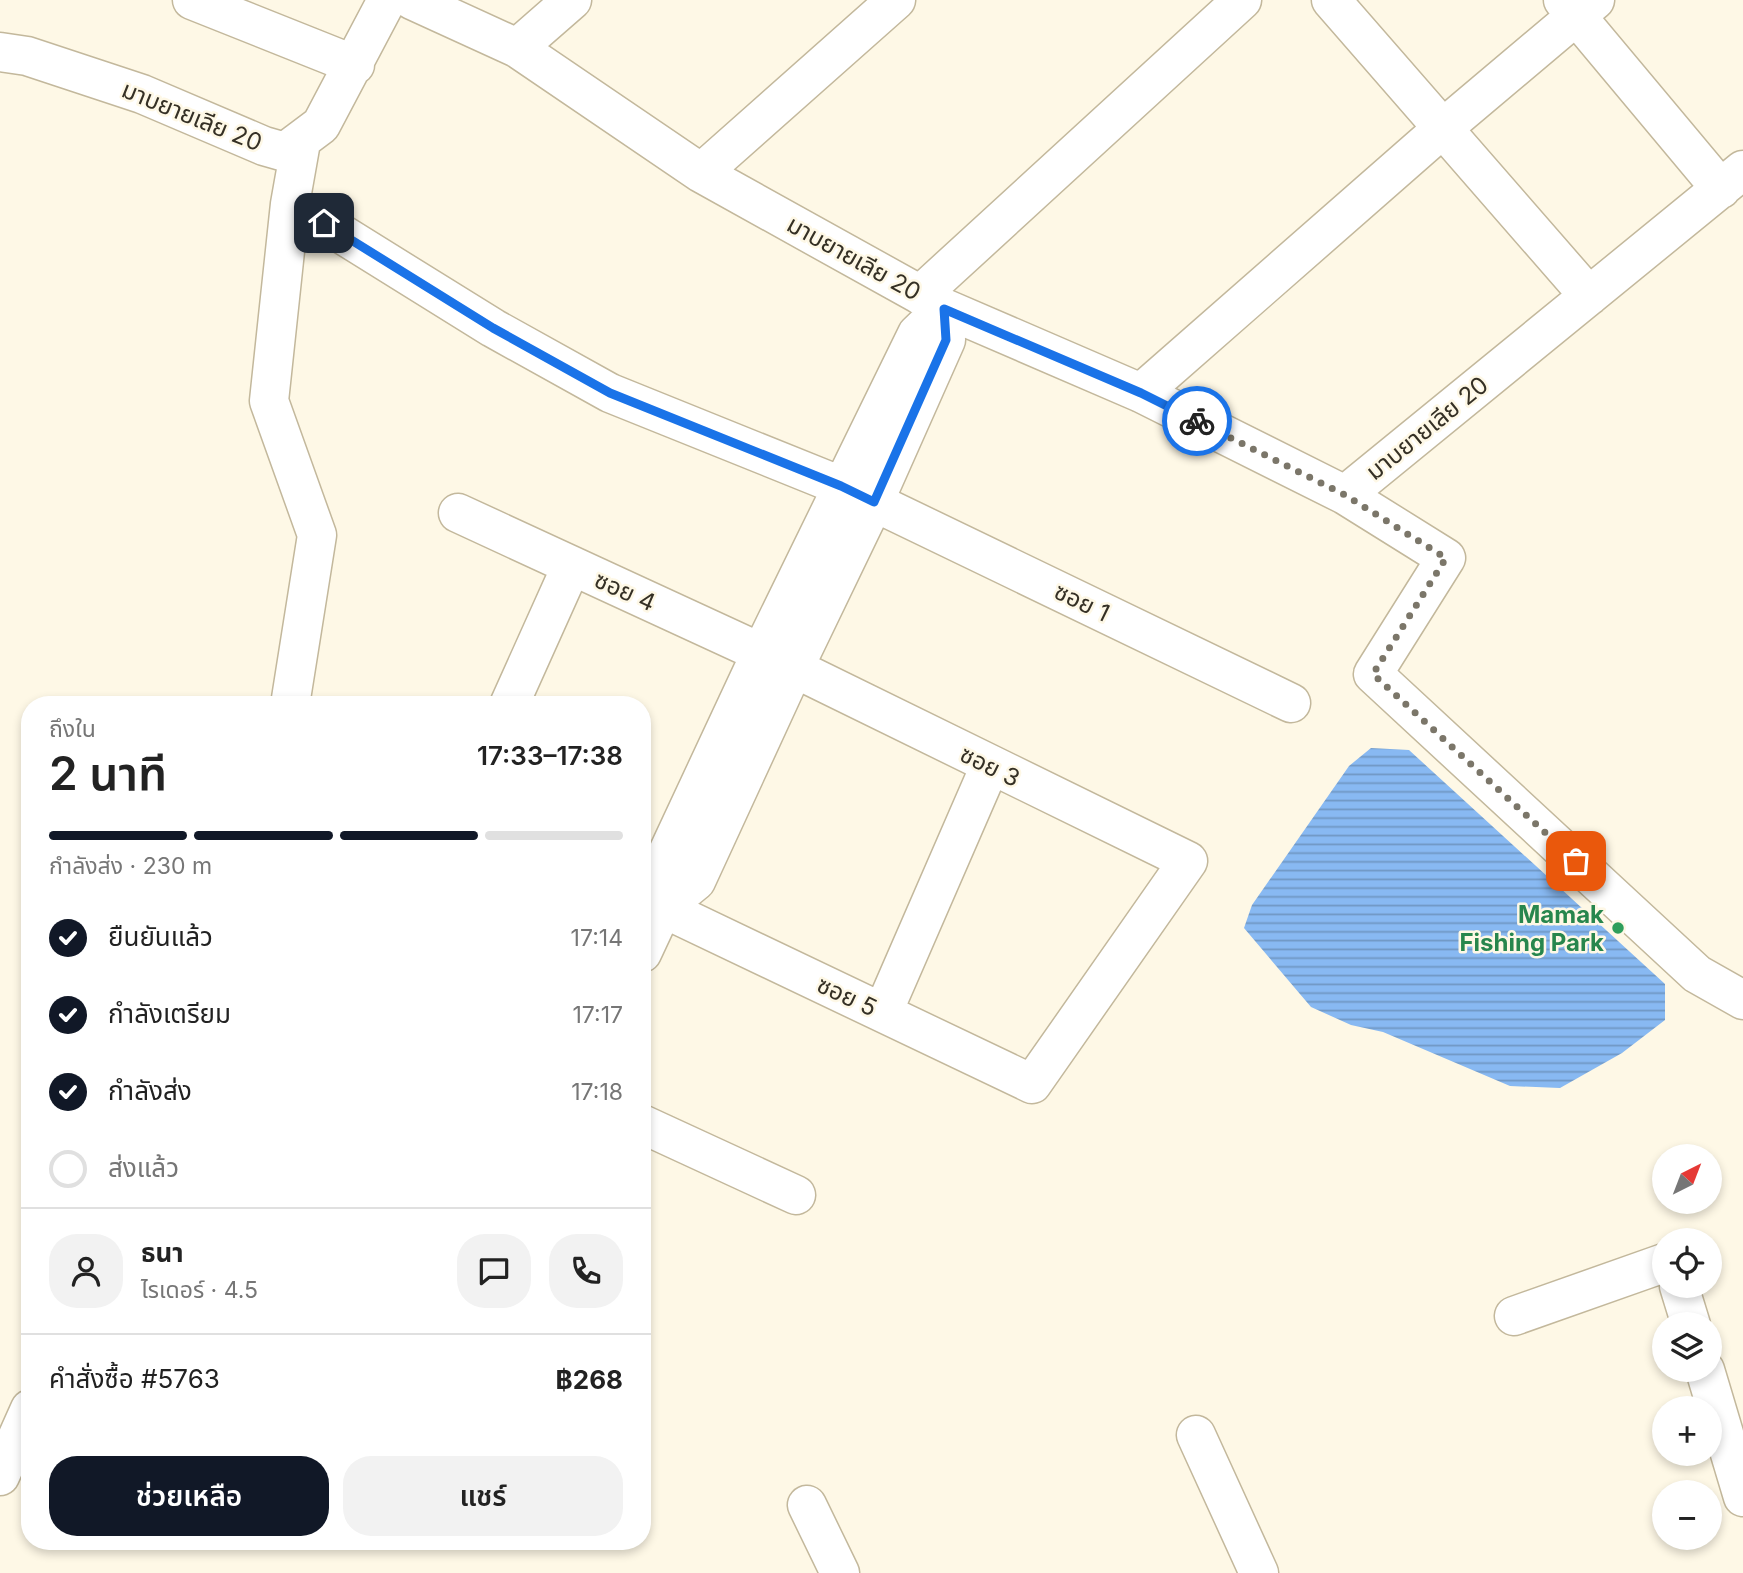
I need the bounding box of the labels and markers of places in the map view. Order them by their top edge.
pin [294,193,354,253]
pin [1546,831,1606,891]
place label: Mamak Fishing Park [1459,900,1604,957]
marker: Mamak Fishing Park [1610,920,1626,936]

